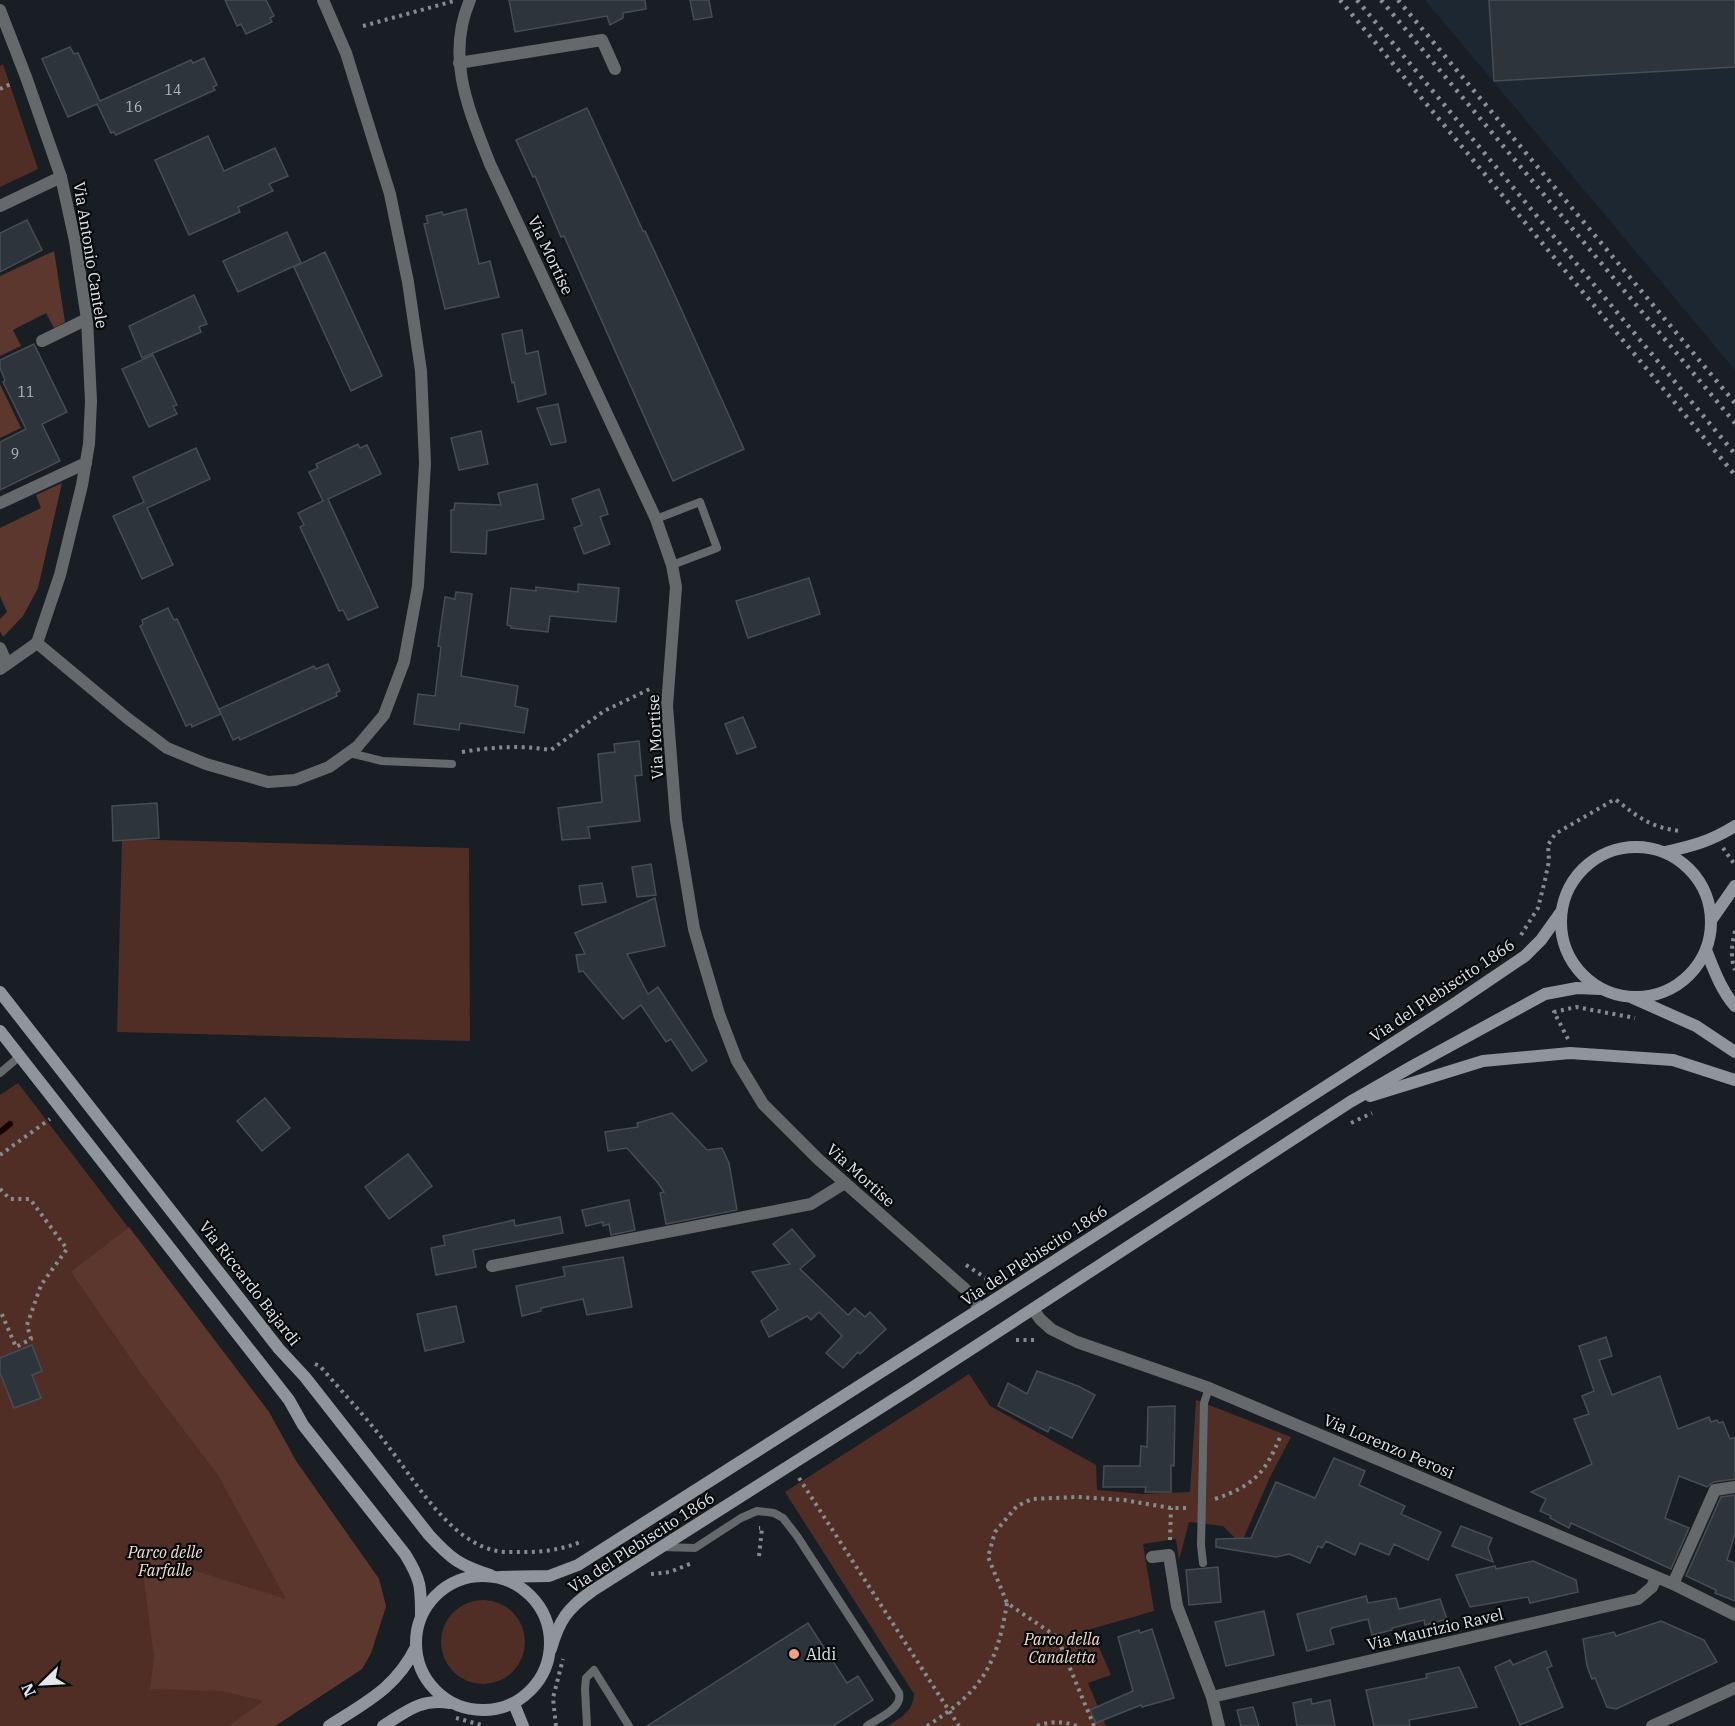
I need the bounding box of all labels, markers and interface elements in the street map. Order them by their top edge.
house number: 14 [165,81,181,99]
house number: 16 [126,98,142,116]
street label: Via Antonio Cantele [70,180,112,330]
street label: Via Mortise [524,212,578,298]
house number: 11 [18,383,34,401]
house number: 9 [11,445,19,463]
street label: Via Mortise [643,694,667,780]
street label: Via del Plebiscito 1866 [1366,934,1518,1046]
street label: Via Mortise [823,1139,899,1211]
street label: Via del Plebiscito 1866 [957,1200,1111,1310]
street label: Via Riccardo Bajardi [195,1217,305,1349]
street label: Via Lorenzo Perosi [1321,1409,1457,1483]
street label: Via del Plebiscito 1866 [564,1487,718,1597]
park label: Parco delle Farfalle [127,1542,202,1580]
street label: Via Maurizio Ravel [1365,1604,1505,1654]
park label: Parco della Canaletta [1023,1629,1100,1667]
place label: Aldi [806,1644,836,1664]
marker: Aldi [787,1647,801,1661]
north arrow [12,1654,72,1714]
text: N [17,1680,40,1700]

